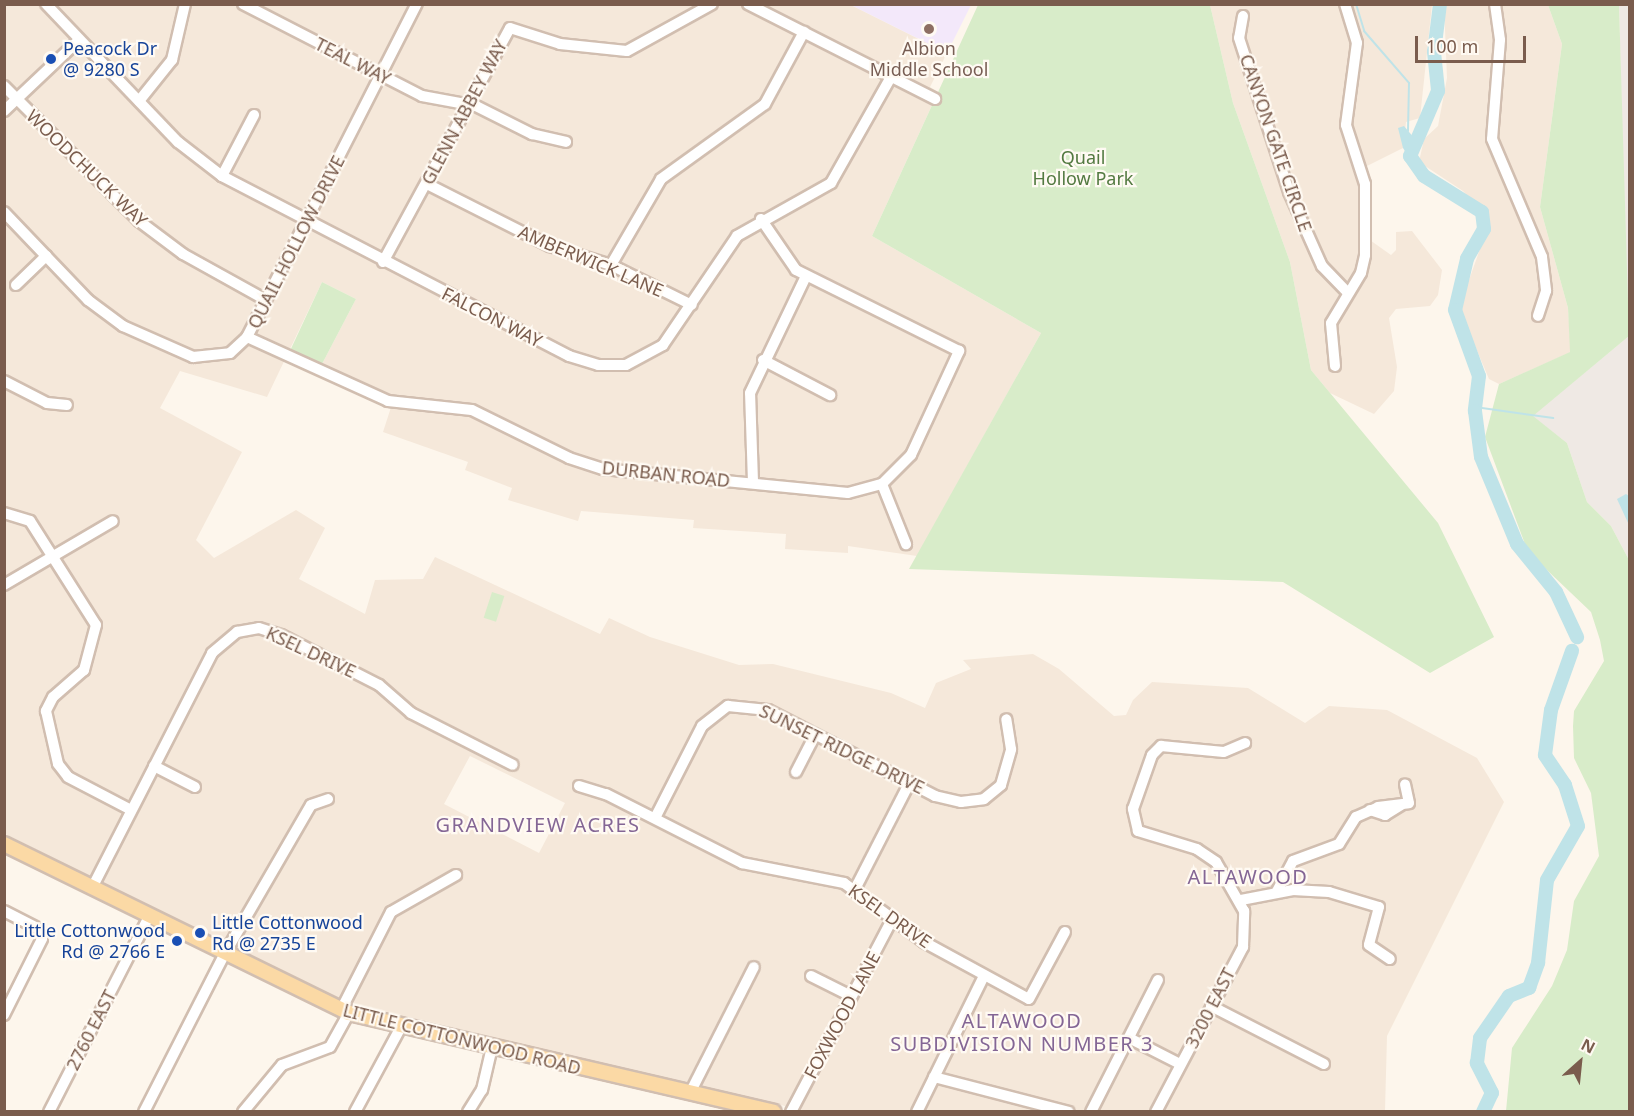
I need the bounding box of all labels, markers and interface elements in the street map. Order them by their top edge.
marker: Albion Middle School [922,22,936,36]
scale bar [1418,24,1529,62]
street label: TEAL WAY [311,33,395,89]
text: 100 m [1426,34,1478,58]
street label: GLENN ABBEY WAY [417,36,511,188]
place label: Peacock Dr @ 9280 S [63,38,157,80]
place label: Albion Middle School [870,38,988,80]
street label: CANYON GATE CIRCLE [1235,51,1317,235]
marker: Peacock Dr @ 9280 S [44,52,58,66]
street label: WOODCHUCK WAY [22,105,152,231]
park label: Quail Hollow Park [1033,147,1133,190]
street label: QUAIL HOLLOW DRIVE [243,152,349,332]
street label: AMBERWICK LANE [515,221,667,301]
street label: FALCON WAY [438,282,546,352]
street label: DURBAN ROAD [601,457,731,491]
street label: KSEL DRIVE [263,622,359,682]
street label: SUNSET RIDGE DRIVE [756,700,928,798]
district label: GRANDVIEW ACRES [435,812,641,836]
district label: ALTAWOOD [1188,864,1308,888]
street label: KSEL DRIVE [844,880,936,952]
place label: Little Cottonwood Rd @ 2735 E [212,912,363,954]
place label: Little Cottonwood Rd @ 2766 E [14,920,165,962]
marker: Little Cottonwood Rd @ 2735 E [193,926,207,940]
marker: Little Cottonwood Rd @ 2766 E [170,934,184,948]
street label: FOXWOOD LANE [799,948,885,1082]
street label: 3200 EAST [1181,964,1239,1052]
street label: 2760 EAST [62,986,120,1074]
street label: LITTLE COTTONWOOD ROAD [341,999,583,1079]
district label: ALTAWOOD SUBDIVISION NUMBER 3 [890,1008,1154,1055]
north arrow [1550,1032,1610,1092]
text: N [1577,1033,1599,1059]

